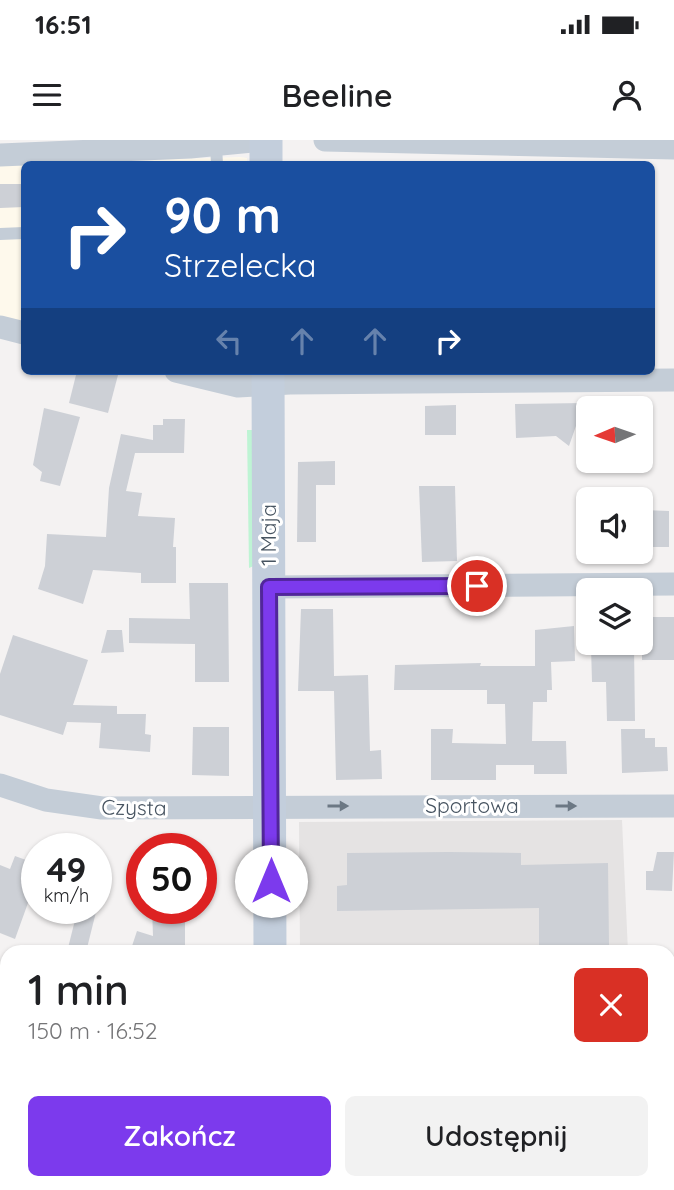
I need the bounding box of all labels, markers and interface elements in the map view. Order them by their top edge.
text: 16:51 [35,8,92,41]
text: Beeline [281,75,393,115]
icon: menu [28,76,66,114]
icon: person [608,76,646,114]
text: 90 m [164,184,281,245]
icon: right [49,189,140,280]
text: Strzelecka [164,245,316,285]
icon: left [210,322,248,360]
icon: ahead [283,322,321,360]
icon: ahead [356,322,394,360]
icon: right [429,322,467,360]
north arrow [576,396,653,472]
map controls [576,396,653,655]
button: sound [576,487,653,564]
street label: 1 Maja [255,504,281,566]
pin [447,556,507,616]
icon: arrive [458,567,496,605]
button: layers [576,578,653,655]
street label: Sportowa [425,792,519,818]
street label: Czysta [101,793,167,821]
one-way arrow [328,800,350,812]
one-way arrow [555,800,577,812]
speed limit sign: 50 [126,833,217,924]
position arrow [234,844,308,918]
text: 49 [47,847,86,891]
text: km/h [44,884,89,907]
text: 1 min [28,963,129,1016]
button: close [574,968,648,1042]
text: 150 m · 16:52 [28,1016,158,1045]
button: Zakończ [28,1096,331,1176]
button: Udostępnij [345,1096,648,1176]

